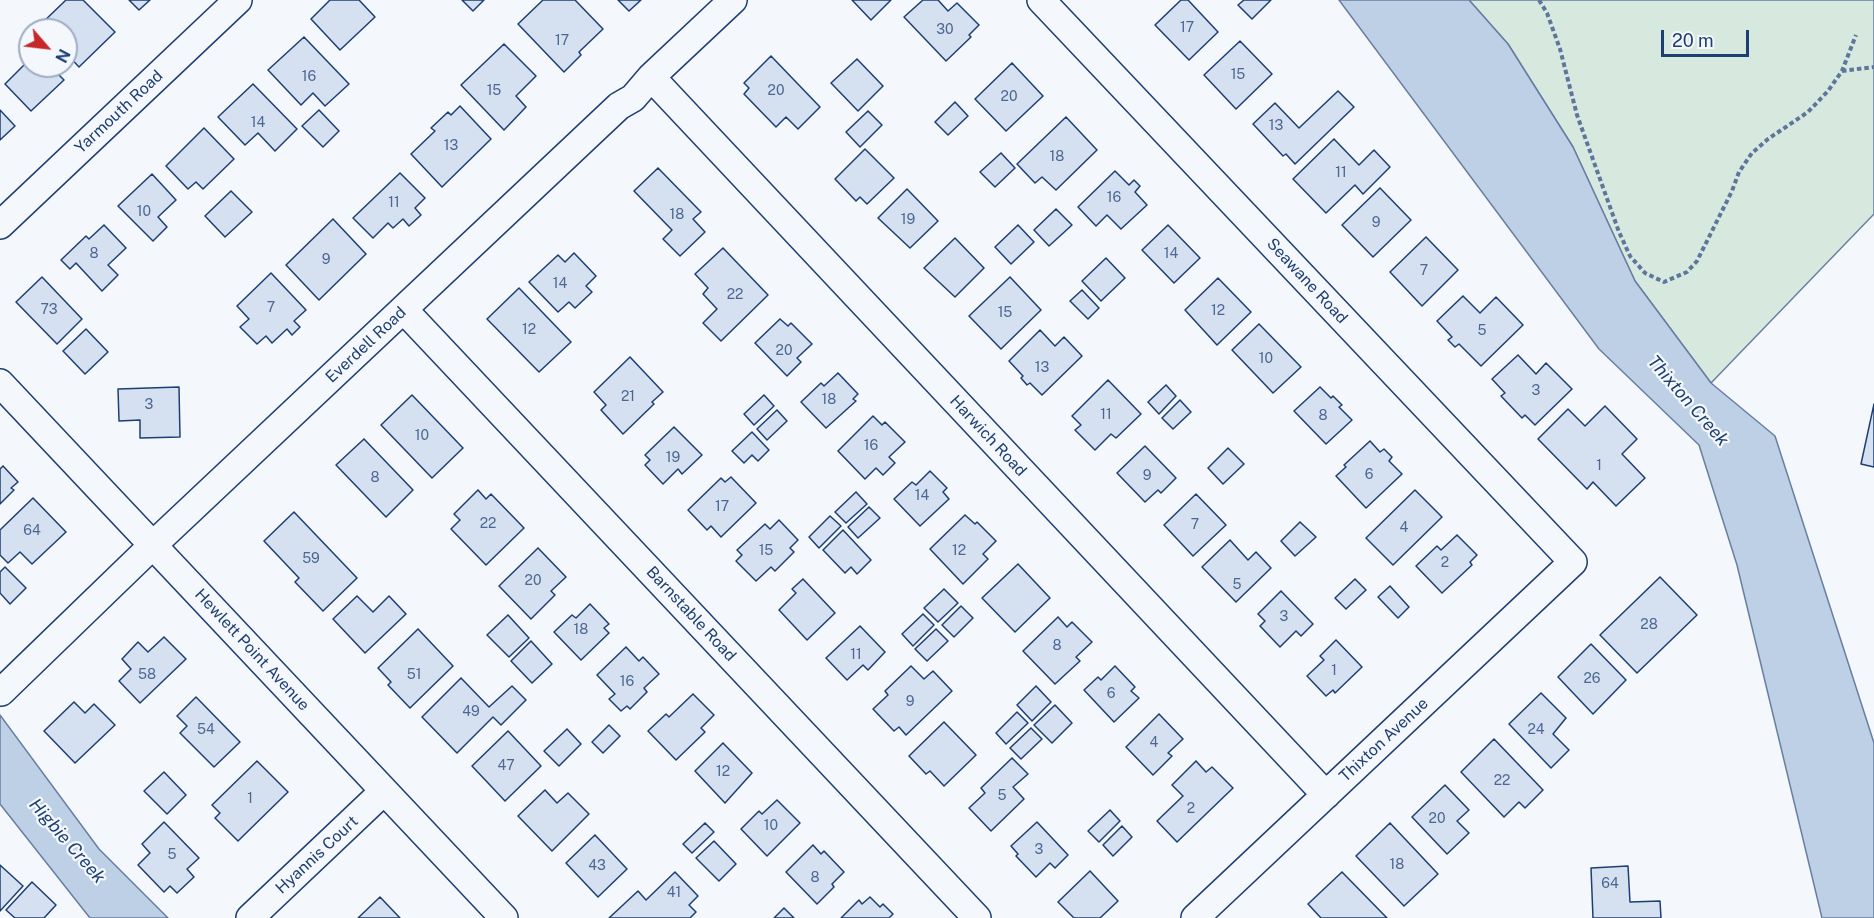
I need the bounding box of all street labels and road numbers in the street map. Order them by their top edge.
street label: Yarmouth Road [71,66,167,158]
street label: Seawane Road [1263,234,1351,328]
street label: Everdell Road [322,303,410,387]
street label: Harwich Road [946,392,1030,480]
street label: Barnstable Road [642,563,740,665]
street label: Hewlett Point Avenue [191,585,313,715]
street label: Thixton Avenue [1336,694,1432,786]
street label: Hyannis Court [272,812,362,898]

